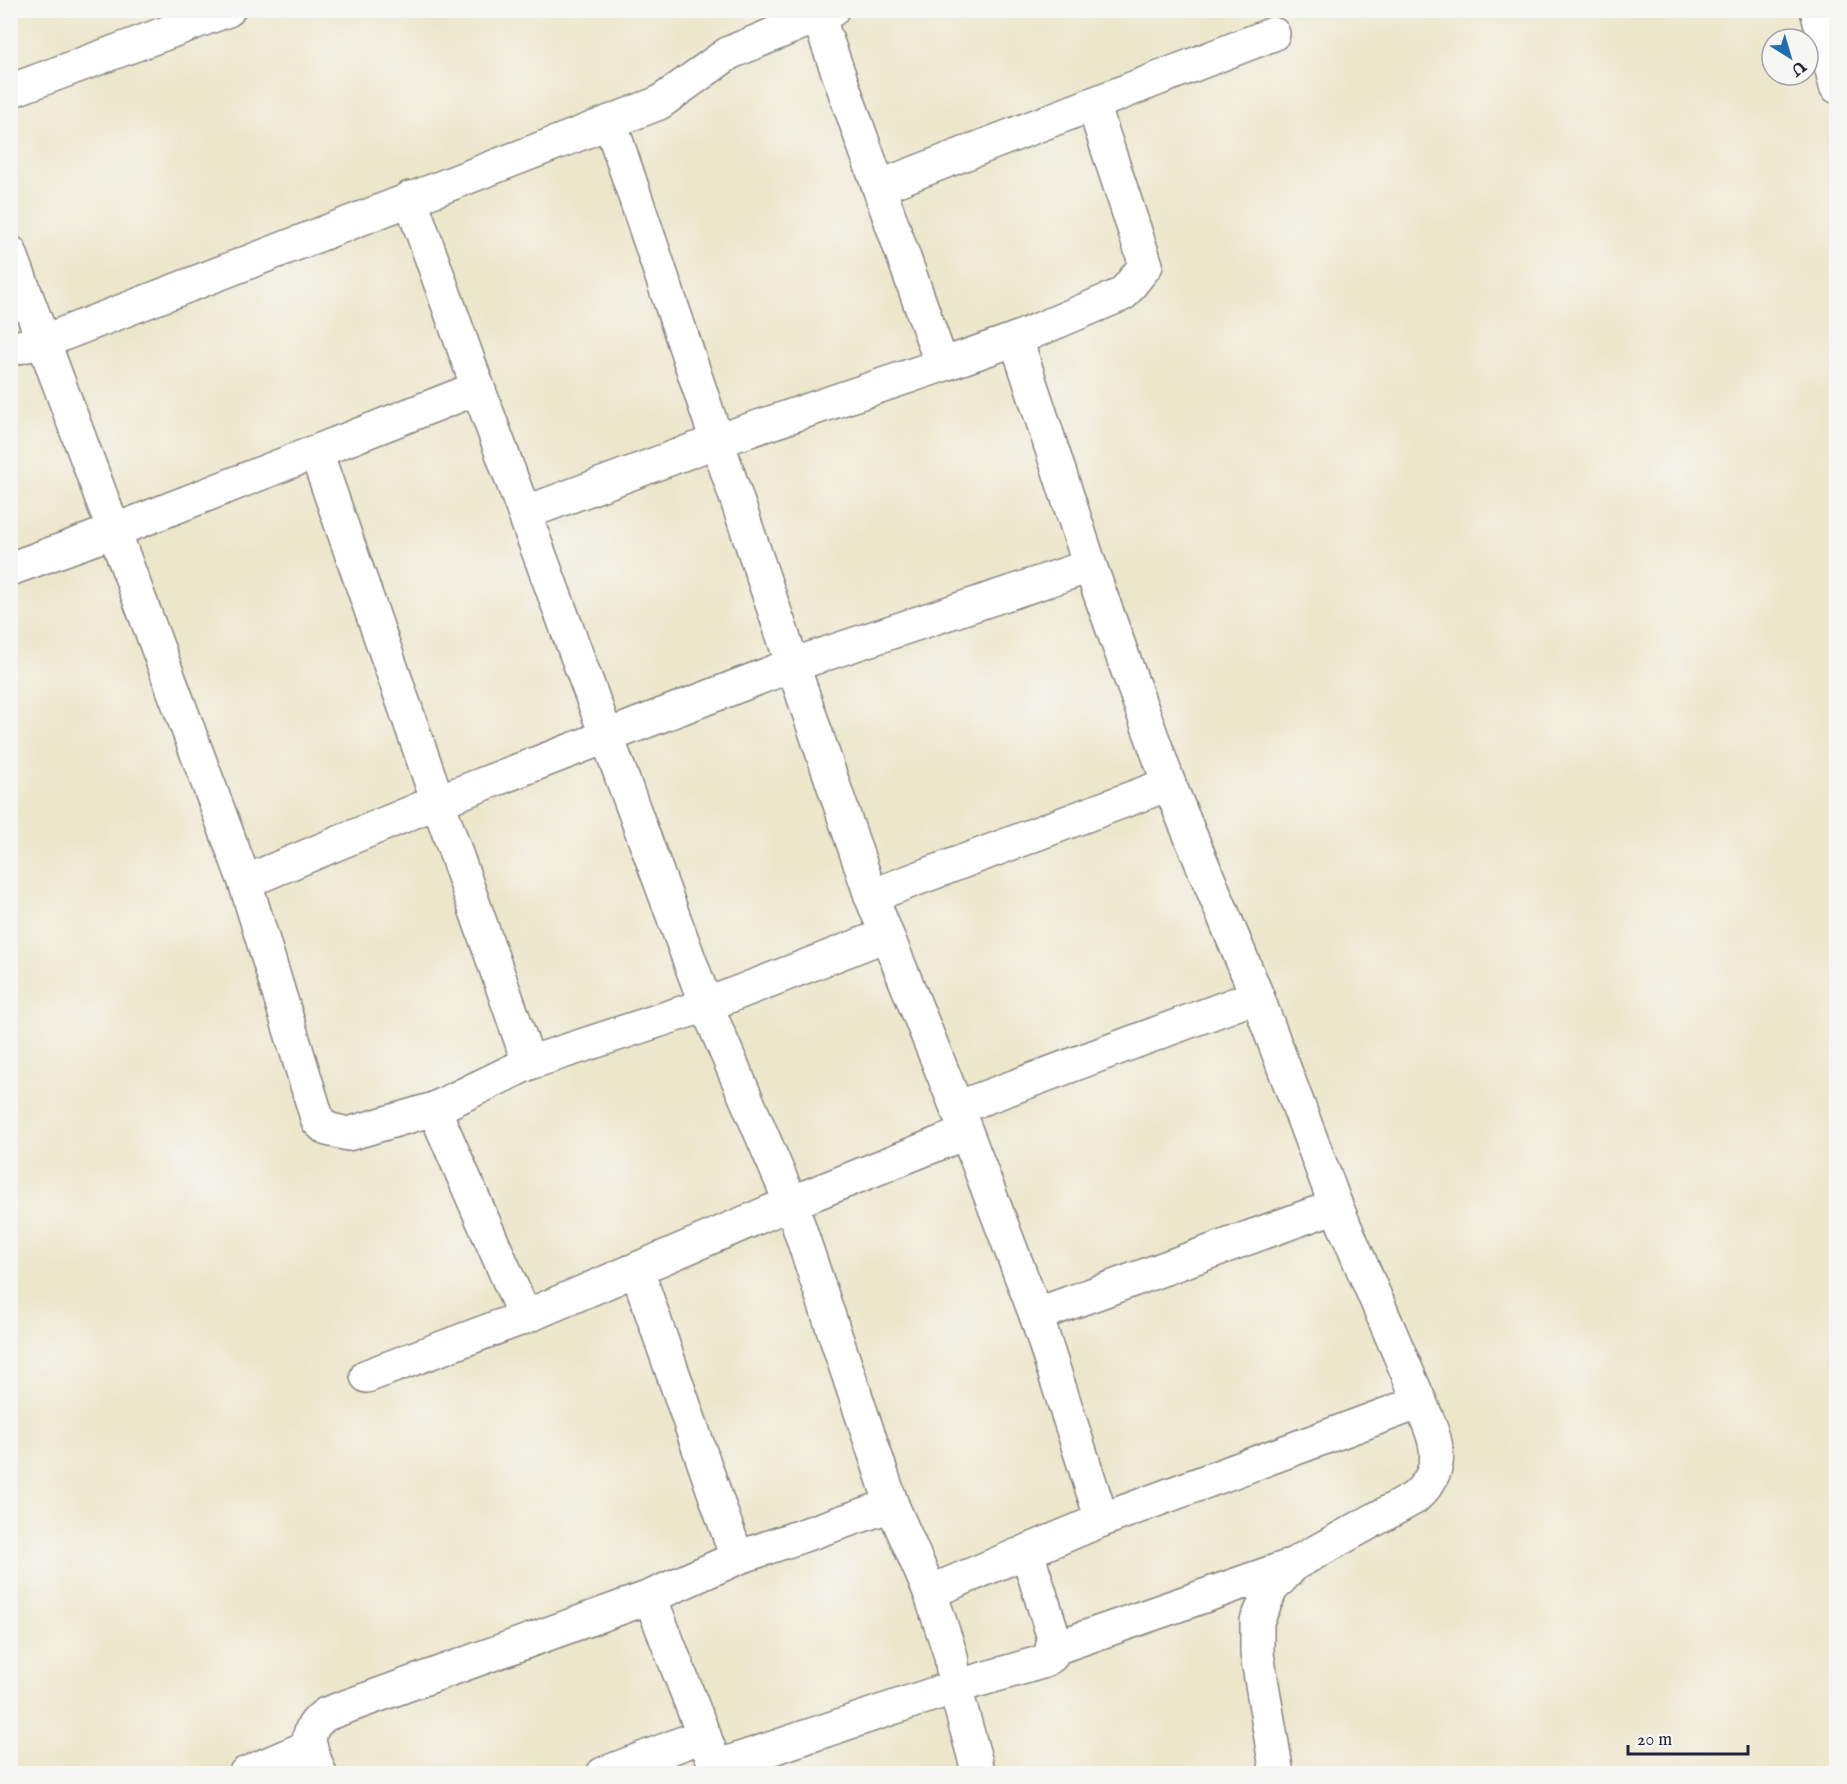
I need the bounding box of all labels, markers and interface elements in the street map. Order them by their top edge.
north arrow [1760,27,1820,87]
text: U [1786,55,1810,80]
scale bar [1628,1718,1748,1756]
text: 20 m [1637,1729,1672,1752]

